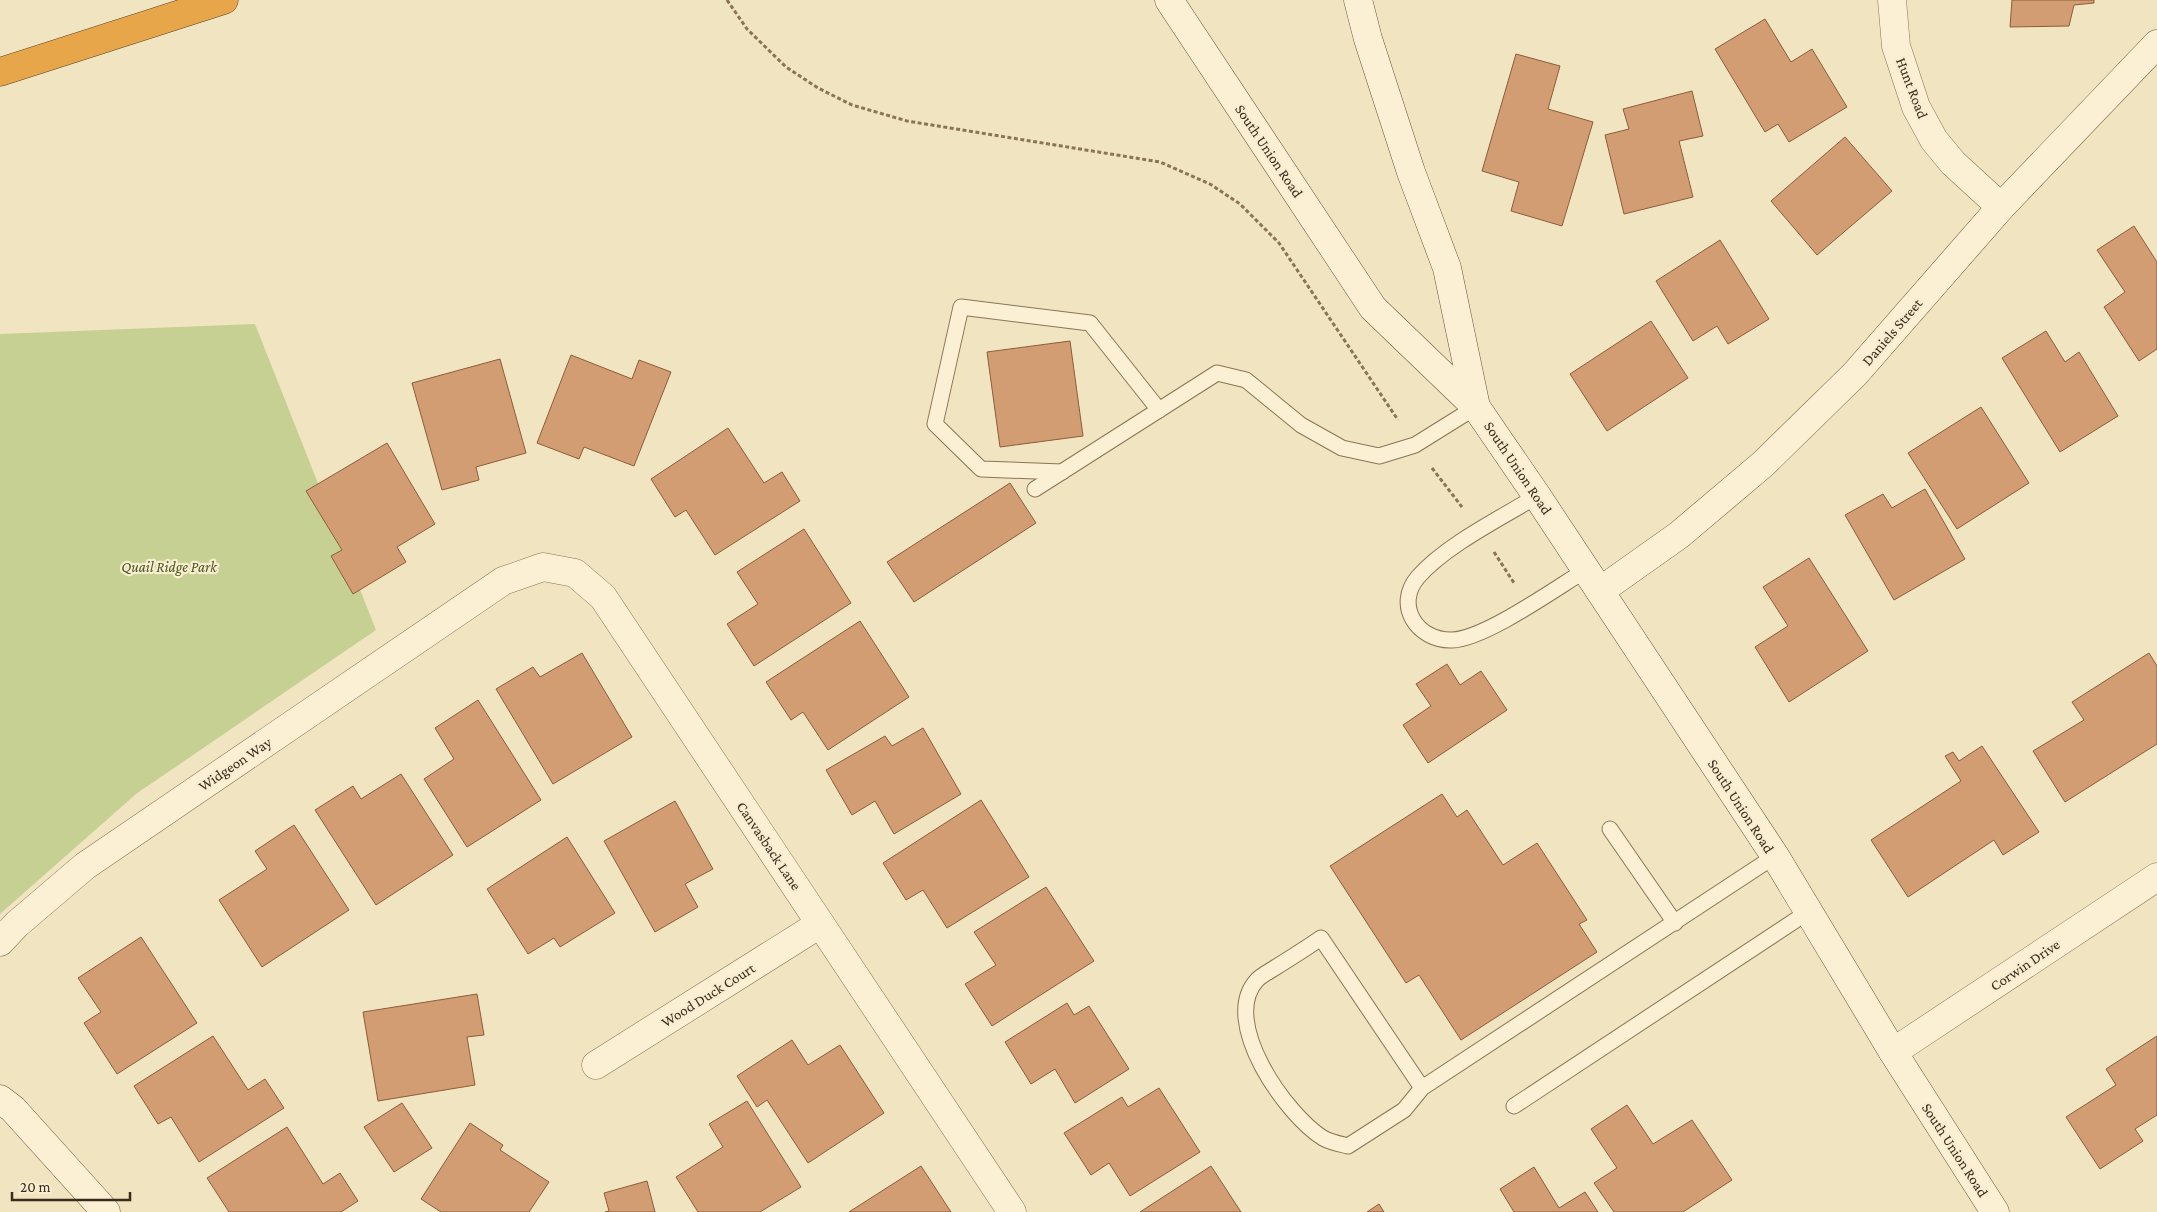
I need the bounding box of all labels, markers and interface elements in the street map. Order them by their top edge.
street label: Hunt Road [1893,55,1931,121]
street label: South Union Road [1232,101,1306,201]
street label: Daniels Street [1859,295,1926,369]
street label: South Union Road [1481,418,1555,518]
park label: Quail Ridge Park [121,559,218,576]
street label: Widgeon Way [196,734,275,795]
street label: South Union Road [1705,756,1777,856]
street label: Canvasback Lane [734,799,805,894]
street label: Corwin Drive [1987,936,2063,994]
street label: Wood Duck Court [658,959,759,1030]
street label: South Union Road [1919,1100,1991,1200]
scale bar [12,1170,130,1202]
text: 20 m [20,1179,51,1195]

